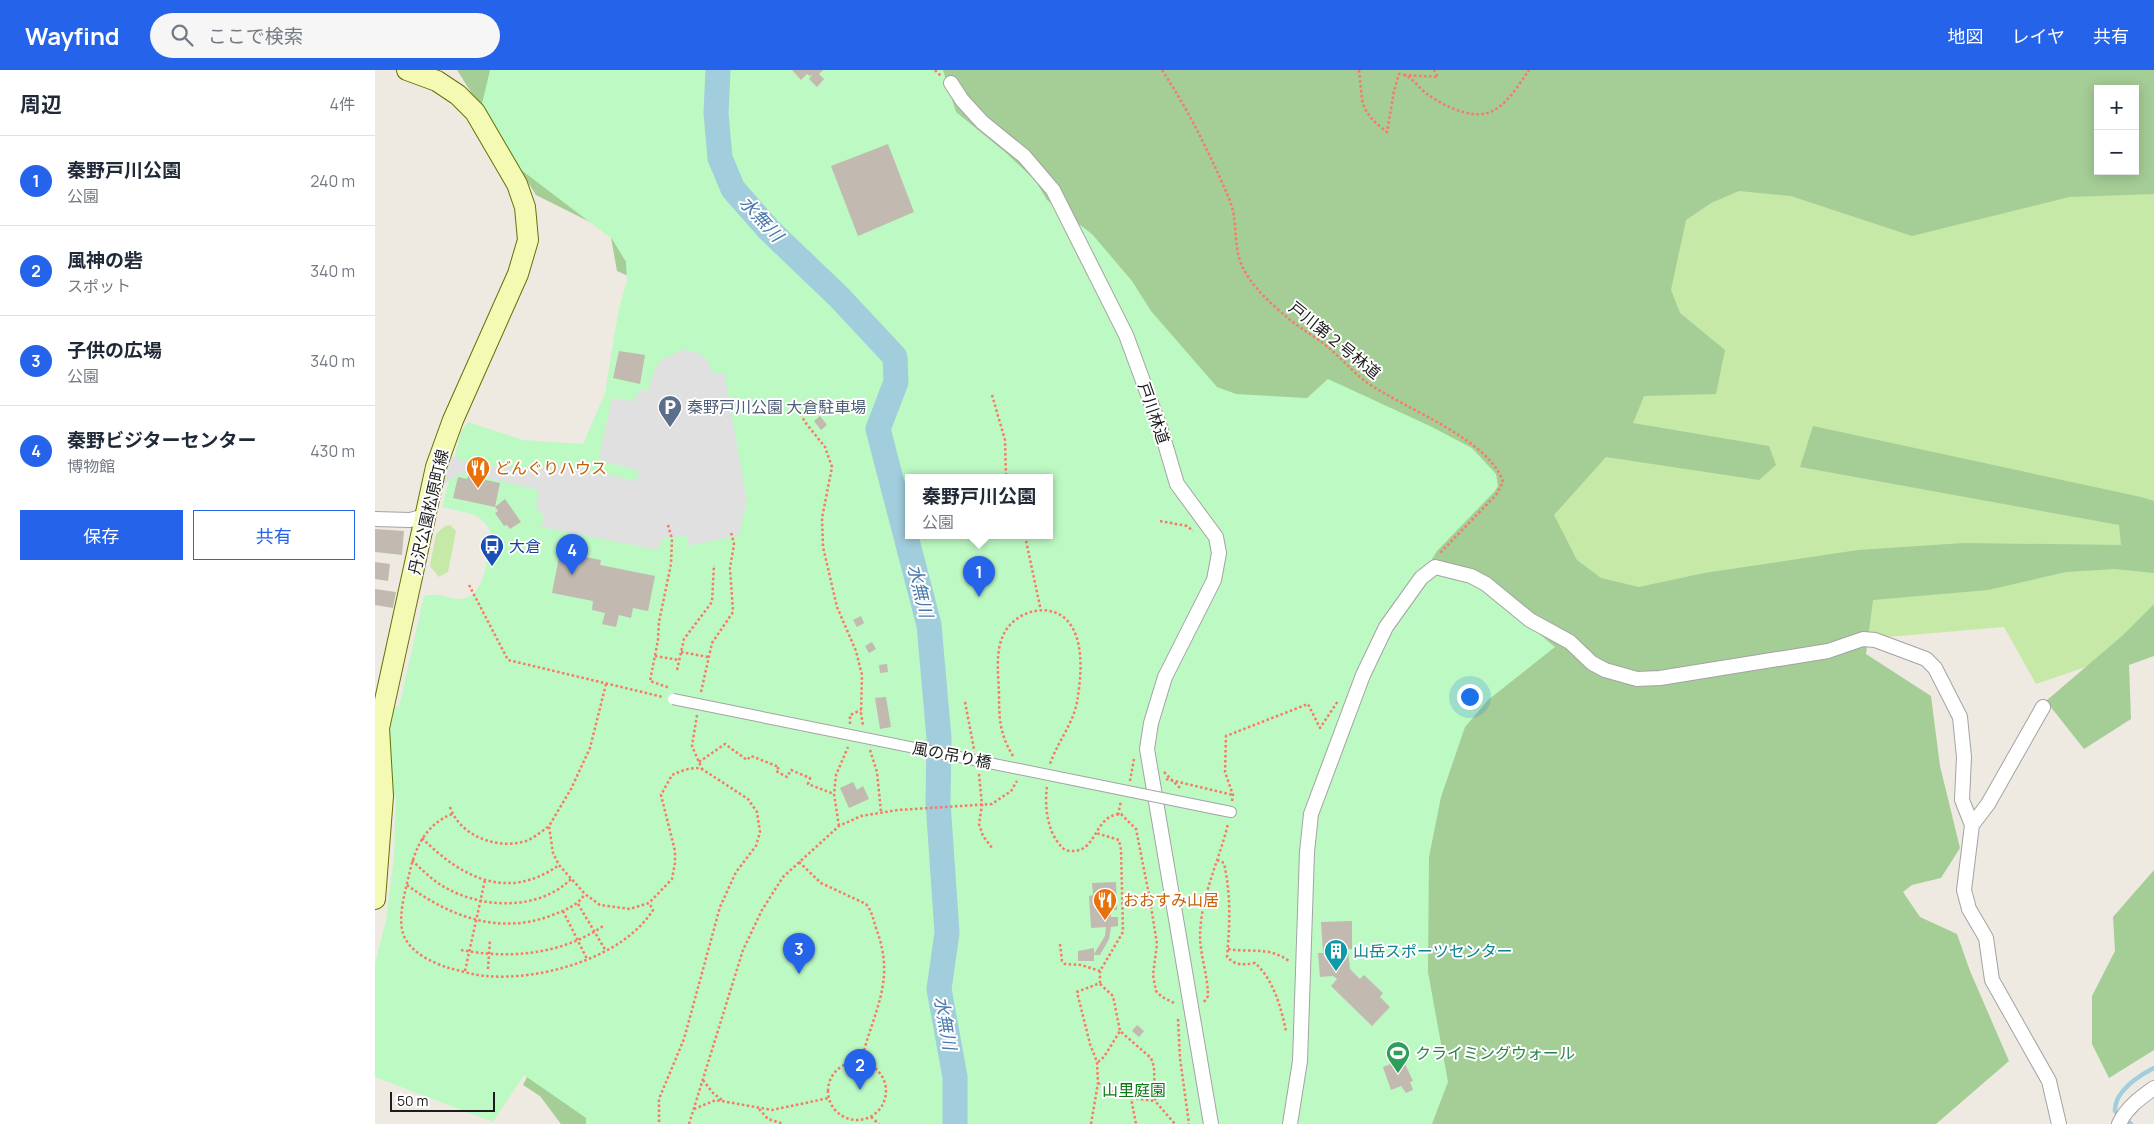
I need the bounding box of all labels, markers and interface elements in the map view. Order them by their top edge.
search box [150,13,500,58]
text: Wayfind [25,19,120,52]
icon: search [168,21,196,49]
text: ここで検索 [208,23,303,49]
text: 地図 [1948,24,1984,48]
text: レイヤ [2012,24,2065,48]
text: 共有 [2093,24,2129,48]
map controls [2094,85,2139,175]
button: + [2094,85,2139,130]
text: 周辺 [20,90,62,118]
text: 4件 [330,93,355,115]
button: − [2094,130,2139,175]
text: 秦野戸川公園 [67,157,181,183]
text: 1 [32,170,40,192]
text: 240 m [310,170,355,192]
text: 公園 [67,185,99,207]
water label: 水無川 [735,190,790,248]
text: 風神の砦 [67,247,143,273]
text: 2 [31,260,41,282]
text: 340 m [310,260,355,282]
text: スポット [67,275,131,297]
street label: 戸川第２号林道 [1285,296,1385,384]
text: 子供の広場 [67,337,162,363]
text: 3 [31,350,41,372]
text: 340 m [310,350,355,372]
text: 公園 [67,365,99,387]
street label: 戸川林道 [1133,379,1175,447]
parking icon: 秦野戸川公園 大倉駐車場 [657,394,683,428]
place label: 秦野戸川公園 大倉駐車場 [687,396,866,418]
text: 秦野ビジターセンター [67,427,257,453]
text: 4 [31,440,41,462]
text: 430 m [310,440,355,462]
street label: 丹沢公園松原町線 [403,447,453,577]
text: 博物館 [67,455,115,477]
restaurant icon: どんぐりハウス [465,455,491,489]
place label: どんぐりハウス [495,457,607,479]
popup [905,474,1053,539]
text: 秦野戸川公園 [922,483,1036,509]
button: 保存 [20,510,183,560]
button: 共有 [193,510,355,560]
text: 公園 [922,511,954,533]
bus stop icon: 大倉 [479,533,505,567]
pin: 4 [556,534,588,575]
place label: 大倉 [509,535,541,557]
pin: 1 [963,556,995,597]
water label: 水無川 [903,562,940,622]
your location [1457,684,1483,710]
street label: 風の吊り橋 [911,737,993,773]
restaurant icon: おおすみ山居 [1092,887,1118,921]
place label: おおすみ山居 [1123,889,1219,911]
pin: 3 [783,933,815,974]
building icon: 山岳スポーツセンター [1323,938,1349,972]
place label: 山岳スポーツセンター [1353,940,1513,962]
water label: 水無川 [929,994,963,1053]
sports icon: クライミングウォール [1385,1040,1411,1074]
place label: クライミングウォール [1415,1042,1575,1064]
pin: 2 [844,1049,876,1090]
park label: 山里庭園 [1102,1079,1166,1101]
scale bar [390,1089,495,1112]
text: 50 m [397,1091,428,1110]

